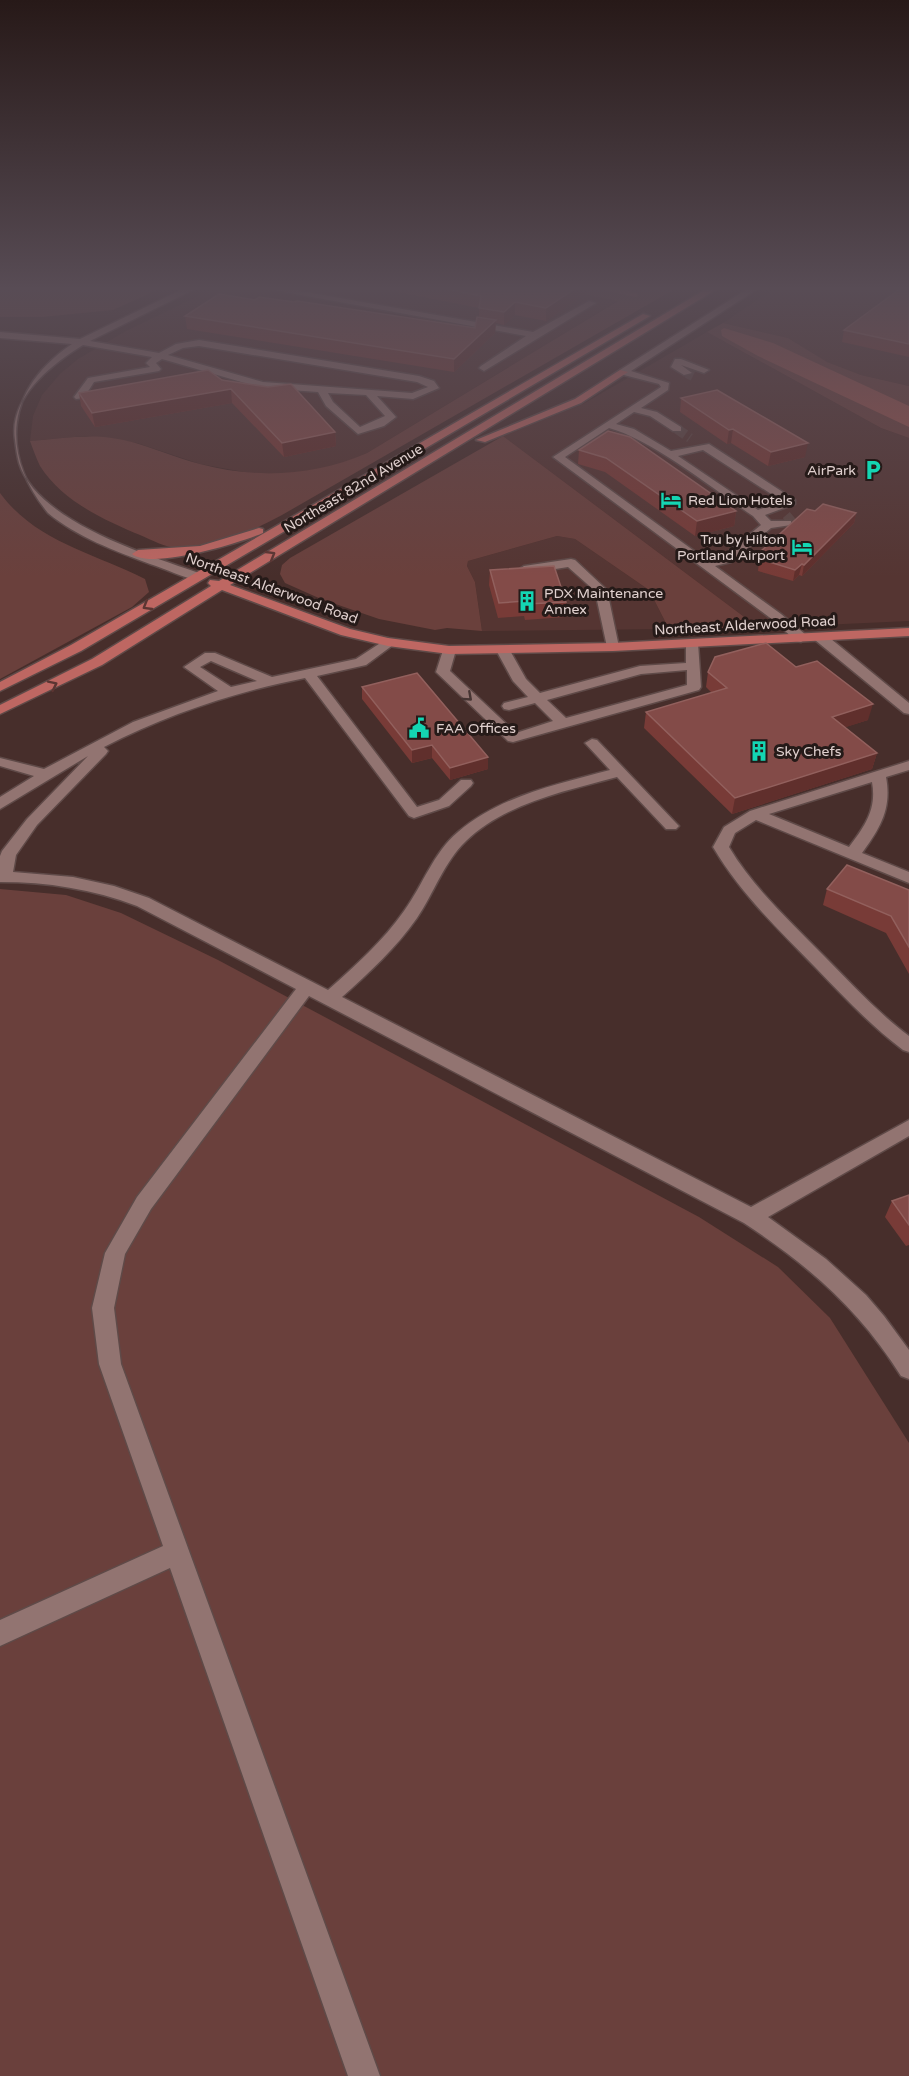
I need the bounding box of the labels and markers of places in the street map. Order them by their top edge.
parking icon: AirPark [861,458,885,482]
place label: AirPark [807,462,856,479]
hotel icon: Red Lion Hotels [659,488,683,512]
place label: Red Lion Hotels [688,492,793,509]
place label: Tru by Hilton Portland Airport [677,531,786,564]
hotel icon: Tru by Hilton Portland Airport [790,535,814,559]
place label: PDX Maintenance Annex [544,585,663,618]
building icon: PDX Maintenance Annex [515,589,539,613]
public building icon: FAA Offices [407,716,431,740]
place label: FAA Offices [436,720,516,737]
building icon: Sky Chefs [747,739,771,763]
place label: Sky Chefs [776,743,842,760]

